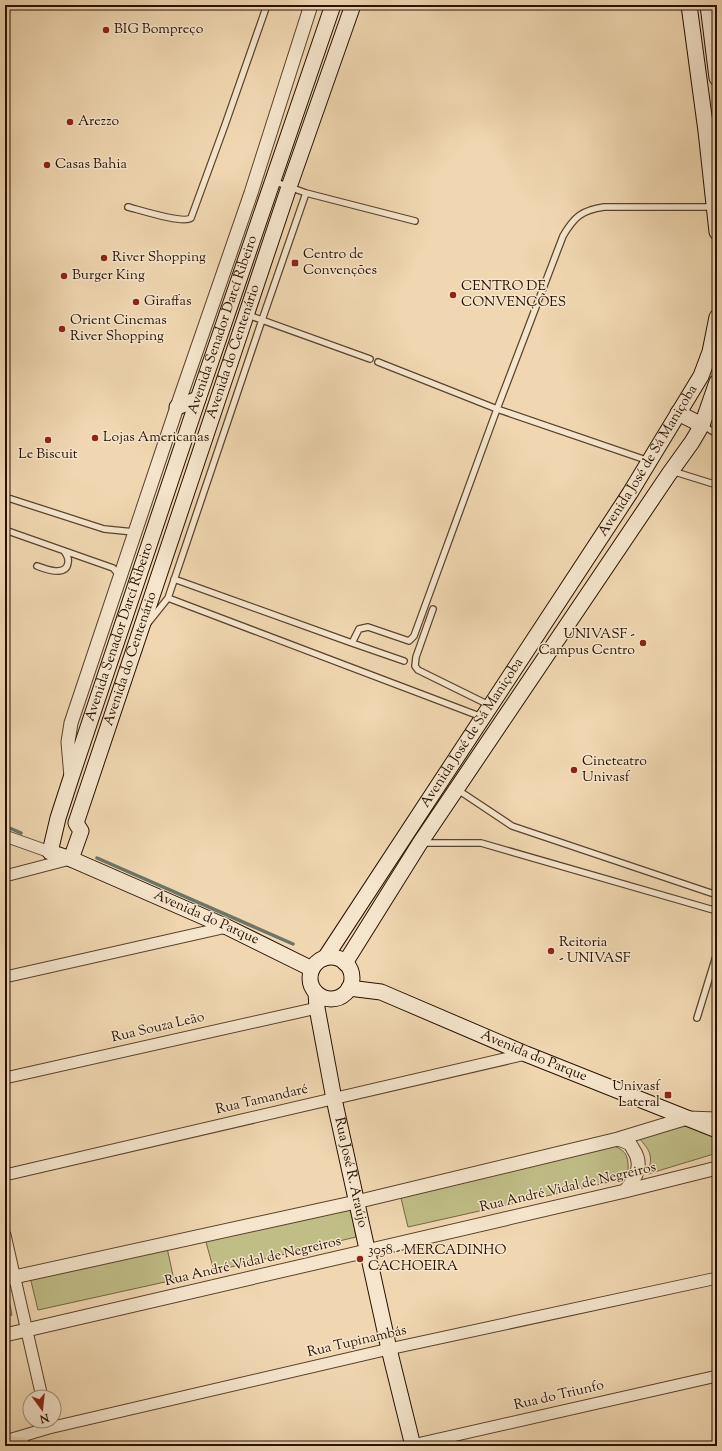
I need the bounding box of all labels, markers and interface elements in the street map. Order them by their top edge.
place label: BIG Bompreço [114,20,204,40]
marker: BIG Bompreço [101,25,111,35]
place label: Arezzo [78,112,119,132]
marker: Arezzo [65,117,75,127]
place label: Casas Bahia [55,155,127,175]
marker: Casas Bahia [42,160,52,170]
street label: Avenida Senador Darcí Ribeiro [184,233,263,417]
place label: Centro de Convenções [303,245,377,281]
place label: River Shopping [112,248,206,268]
marker: River Shopping [99,253,109,263]
marker: Centro de Convenções [290,258,300,268]
place label: Burger King [72,266,145,286]
marker: Burger King [59,271,69,281]
place label: CENTRO DE CONVENÇÕES [461,277,566,313]
street label: Avenida do Centenário [202,282,266,422]
marker: CENTRO DE CONVENÇÕES [448,290,458,300]
place label: Giraffas [144,292,192,312]
marker: Giraffas [131,297,141,307]
place label: Orient Cinemas River Shopping [70,311,167,347]
marker: Orient Cinemas River Shopping [57,324,67,334]
street label: Avenida José de Sá Maniçoba [594,381,703,541]
place label: Lojas Americanas [103,428,209,448]
marker: Lojas Americanas [90,433,100,443]
marker: Le Biscuit [43,435,53,445]
place label: Le Biscuit [18,445,78,465]
street label: Avenida Senador Darcí Ribeiro [81,540,159,724]
street label: Avenida do Centenário [99,589,163,729]
place label: UNIVASF - Campus Centro [538,625,635,661]
marker: UNIVASF - Campus Centro [638,638,648,648]
street label: Avenida José de Sá Maniçoba [416,654,529,812]
place label: Cineteatro Univasf [582,752,647,788]
marker: Cineteatro Univasf [569,765,579,775]
street label: Avenida do Parque [150,886,262,950]
place label: Reitoria - UNIVASF [559,933,631,969]
marker: Reitoria - UNIVASF [546,946,556,956]
street label: Rua Souza Leão [110,1008,207,1048]
street label: Avenida do Parque [477,1026,590,1087]
place label: Univasf Lateral [612,1077,661,1113]
street label: Rua Tamandaré [214,1080,310,1120]
marker: Univasf Lateral [663,1090,673,1100]
street label: Rua José R. Araújo [328,1115,372,1230]
street label: Rua André Vidal de Negreiros [478,1158,658,1218]
street label: Rua André Vidal de Negreiros [163,1232,343,1292]
place label: 3058 - MERCADINHO CACHOEIRA [368,1241,506,1277]
marker: 3058 - MERCADINHO CACHOEIRA [355,1254,365,1264]
street label: Rua Tupinambás [305,1321,409,1363]
street label: Rua do Triunfo [512,1376,606,1416]
north arrow [22,1389,62,1429]
text: N [38,1409,52,1427]

